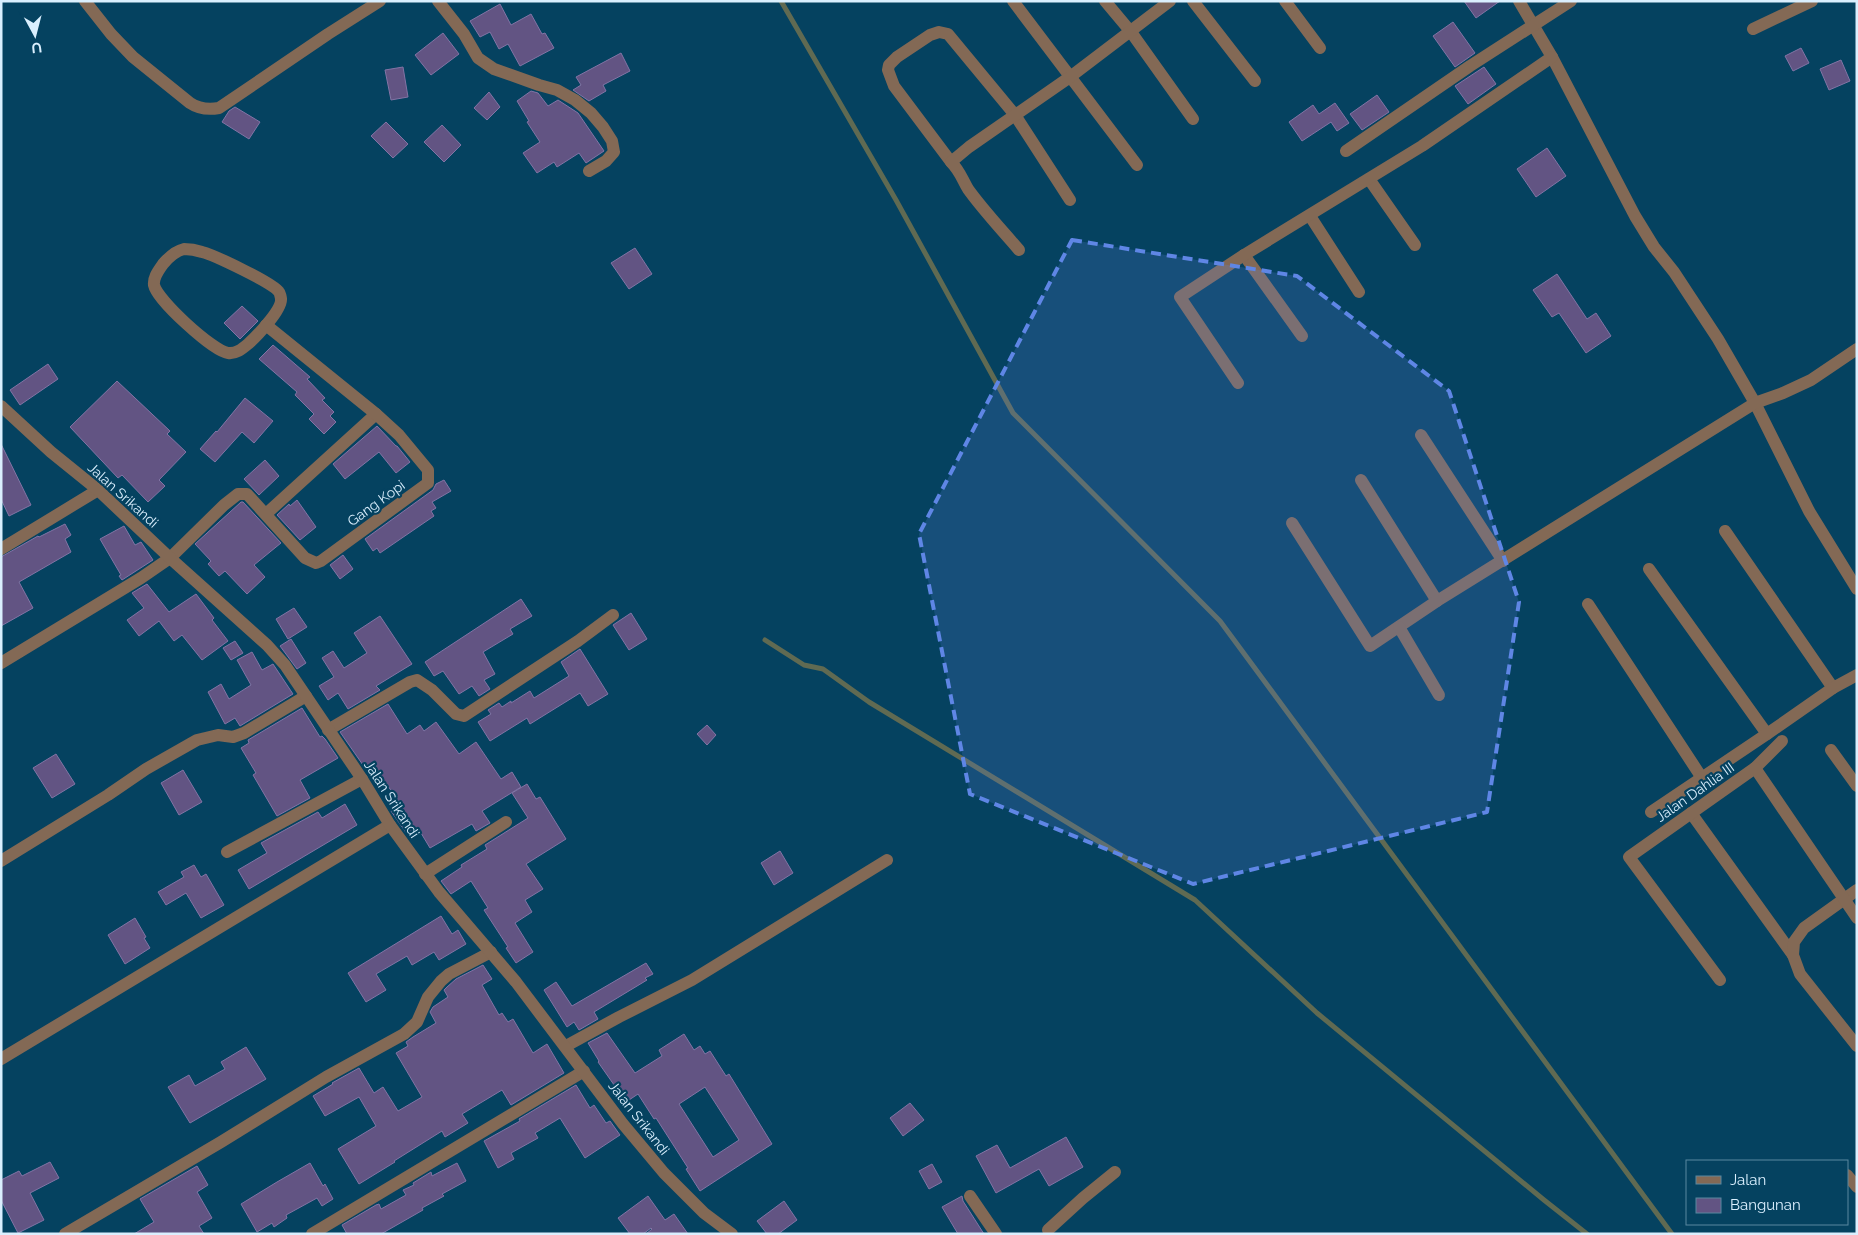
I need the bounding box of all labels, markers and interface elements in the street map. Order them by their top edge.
north arrow [10,10,60,60]
text: U [30,39,43,56]
street label: Jalan Srikandi [85,459,161,531]
street label: Gang Kopi [344,477,408,529]
street label: Jalan Srikandi [361,757,423,841]
street label: Jalan Dahlia III [1653,759,1737,825]
street label: Jalan Srikandi [605,1078,673,1158]
legend [1686,1160,1848,1225]
text: Jalan [1730,1171,1766,1189]
text: Bangunan [1730,1196,1801,1214]

